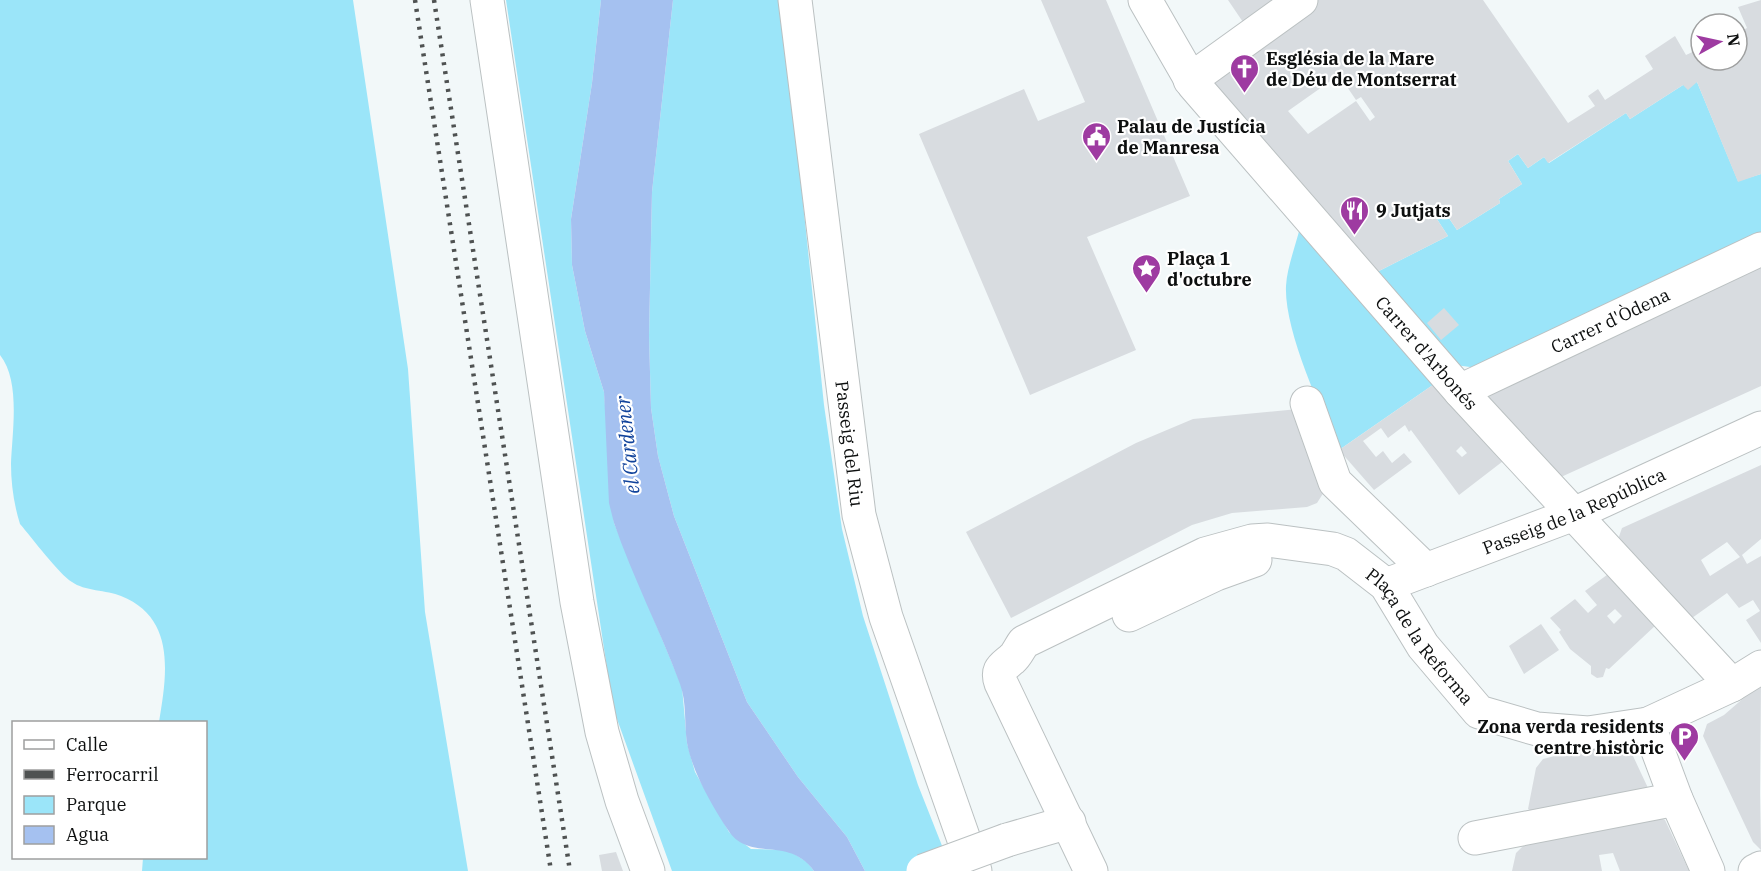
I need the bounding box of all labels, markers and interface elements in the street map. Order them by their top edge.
north arrow [1689,12,1749,72]
text: N [1723,32,1745,48]
place label: Església de la Mare de Déu de Montserrat [1266,47,1457,91]
church icon: Església de la Mare de Déu de Montserrat [1229,52,1261,94]
place label: Palau de Justícia de Manresa [1117,115,1266,159]
public building icon: Palau de Justícia de Manresa [1080,120,1112,162]
restaurant icon: 9 Jutjats [1339,194,1371,236]
place label: 9 Jutjats [1376,199,1451,222]
place label: Plaça 1 d'octubre [1167,247,1252,291]
place icon: Plaça 1 d'octubre [1130,252,1162,294]
street label: Carrer d'Òdena [1547,282,1674,358]
street label: Carrer d'Arbonés [1371,291,1483,415]
street label: Passeig del Riu [831,379,869,508]
water label: el Cardener [608,393,646,495]
street label: Passeig de la República [1479,462,1669,559]
street label: Plaça de la Reforma [1361,562,1479,709]
place label: Zona verda residents centre històric [1477,715,1664,759]
parking icon: Zona verda residents centre històric [1669,720,1701,762]
legend [12,721,207,859]
text: Calle [66,733,108,756]
text: Ferrocarril [66,763,159,786]
text: Parque [66,793,126,816]
text: Agua [66,823,109,846]

